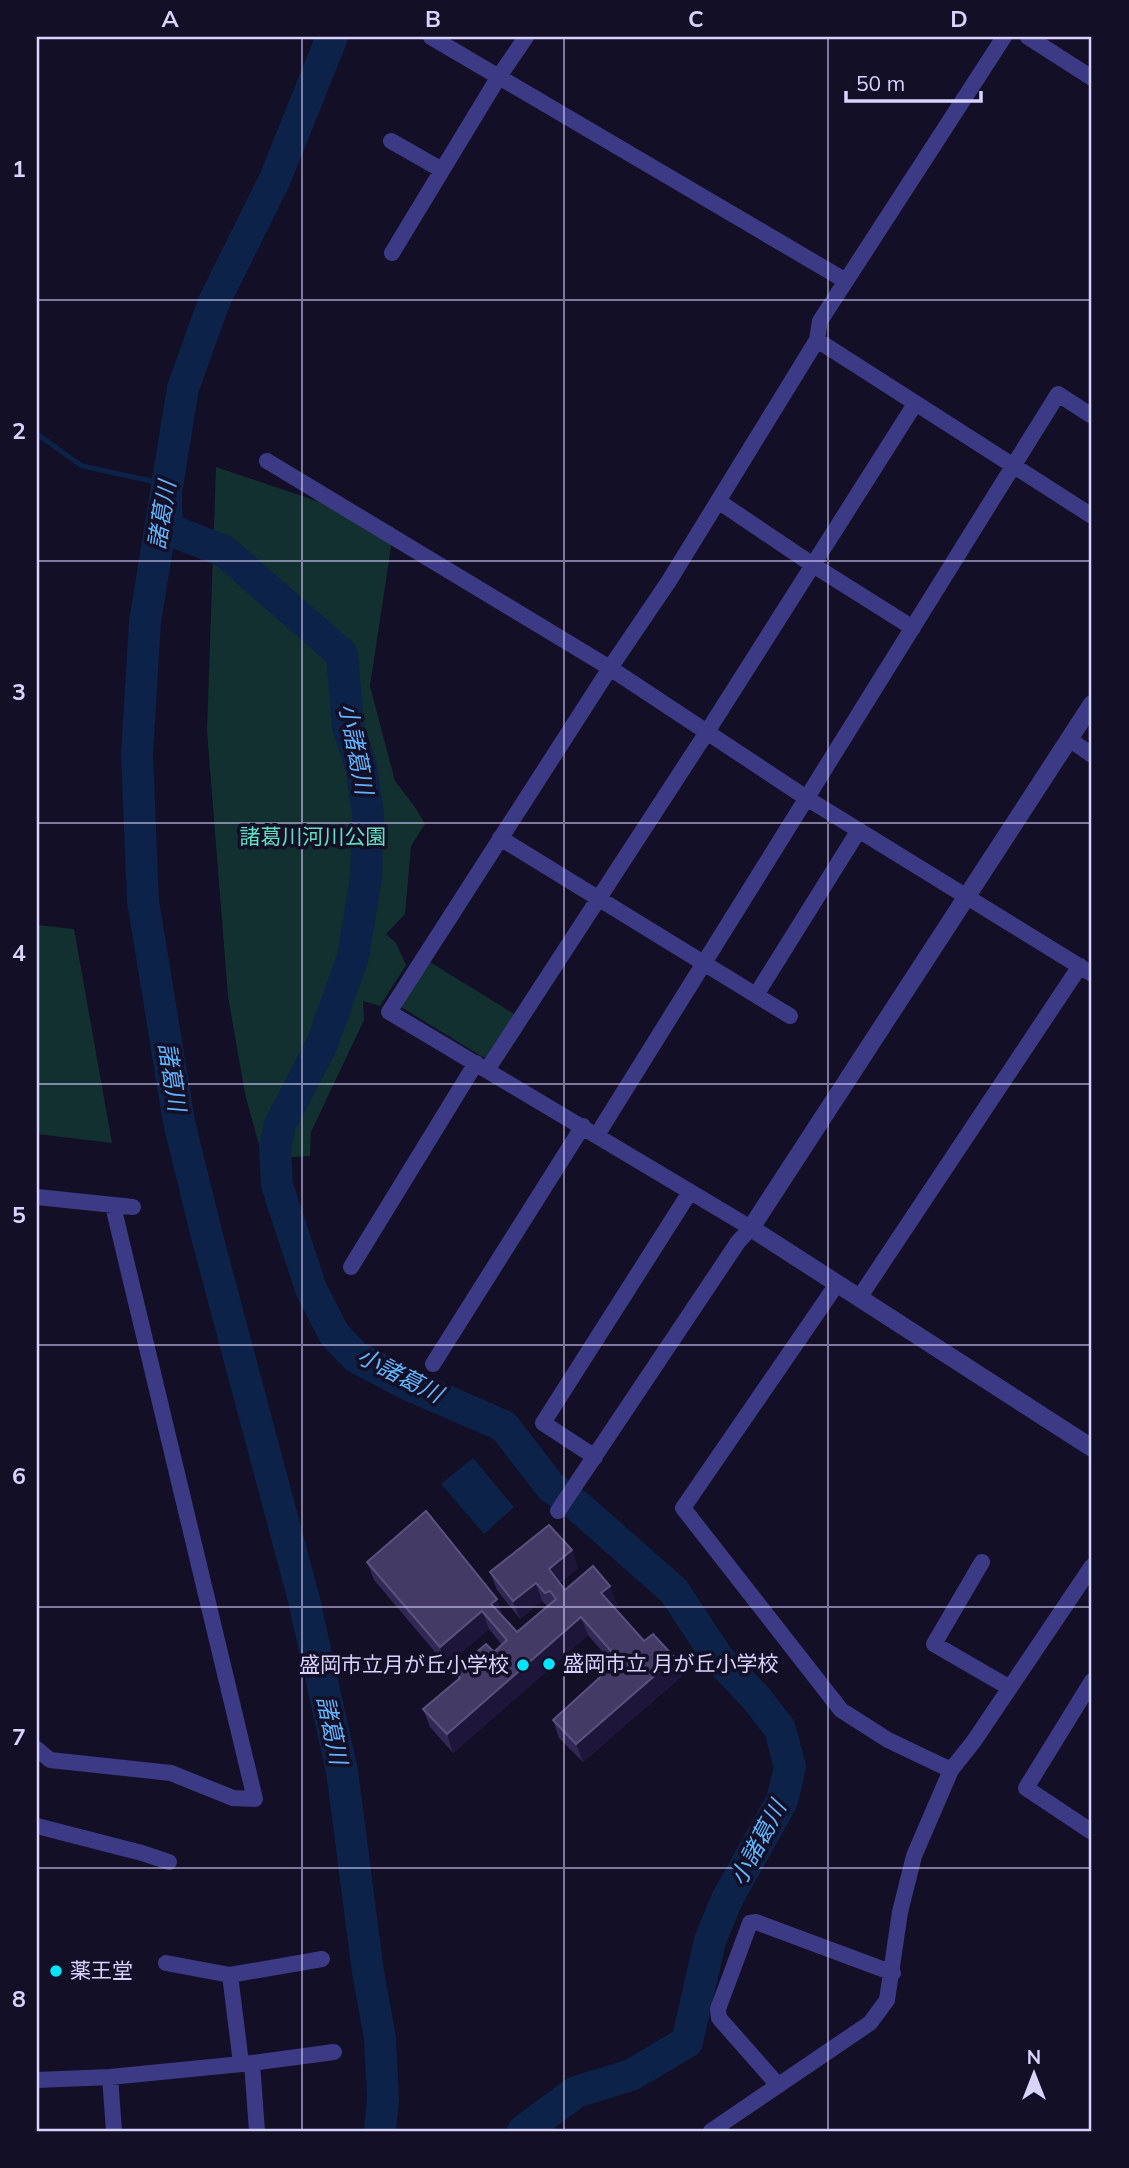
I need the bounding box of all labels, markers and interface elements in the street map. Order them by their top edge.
text: A [161,4,179,33]
text: B [425,4,441,33]
text: C [688,4,704,33]
text: D [950,4,968,33]
scale bar [846,60,980,104]
text: 50 m [856,70,905,96]
text: 1 [12,154,26,183]
text: 2 [12,416,26,445]
water label: 諸葛川 [142,476,182,551]
text: 3 [12,677,26,706]
water label: 小諸葛川 [333,701,380,800]
park label: 諸葛川河川公園 [240,823,387,849]
text: 4 [12,938,26,967]
water label: 諸葛川 [153,1041,193,1116]
text: 5 [12,1200,26,1229]
water label: 小諸葛川 [353,1341,450,1410]
text: 6 [12,1461,26,1490]
place label: 盛岡市立 月が丘小学校 [563,1650,778,1676]
place label: 盛岡市立月が丘小学校 [299,1651,509,1677]
marker: 盛岡市立 月が丘小学校 [541,1656,557,1672]
marker: 盛岡市立月が丘小学校 [515,1657,531,1673]
water label: 諸葛川 [311,1693,354,1770]
text: 7 [12,1722,26,1751]
water label: 小諸葛川 [723,1793,793,1890]
place label: 薬王堂 [70,1957,133,1983]
marker: 薬王堂 [48,1963,64,1979]
text: 8 [12,1984,26,2013]
north arrow [1000,2038,1070,2108]
text: N [1027,2045,1041,2069]

